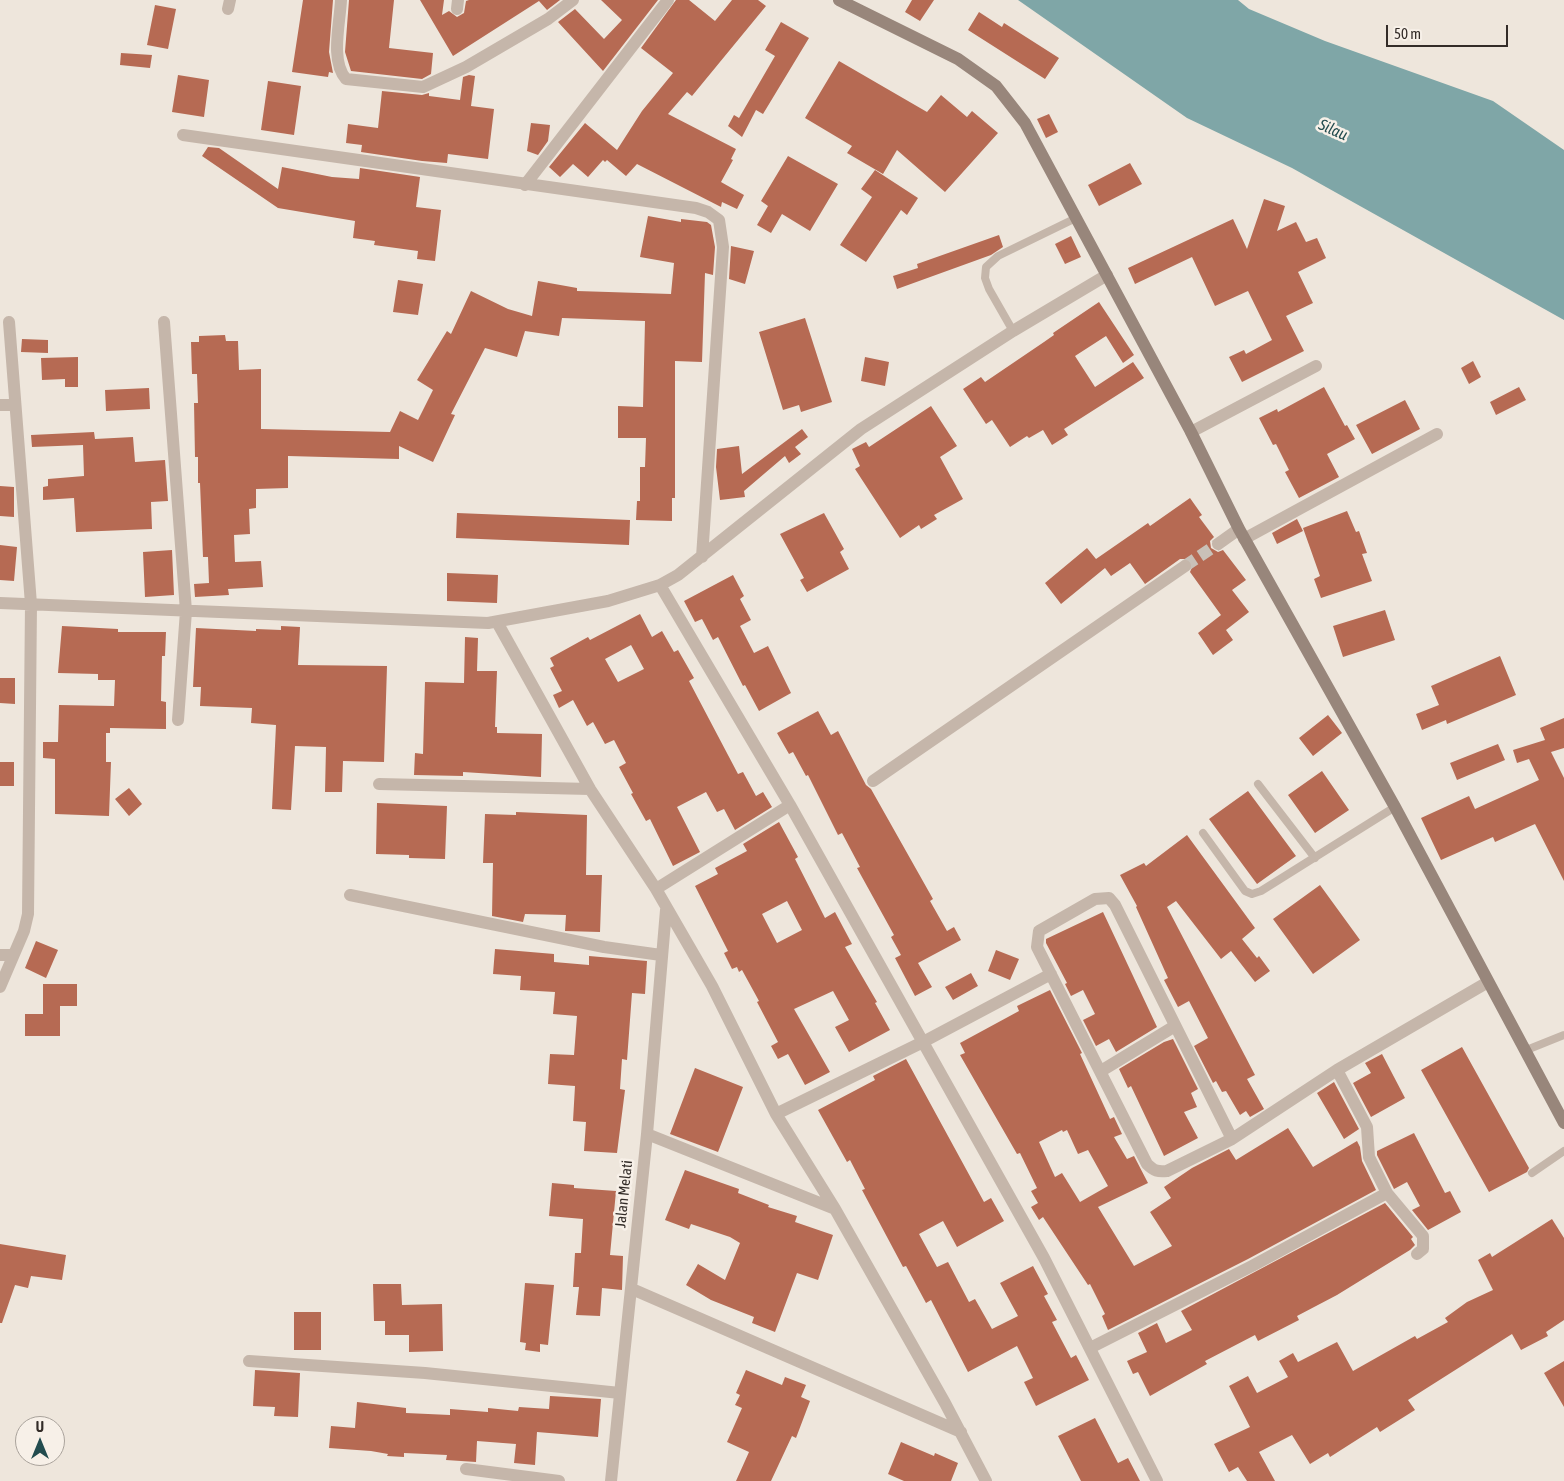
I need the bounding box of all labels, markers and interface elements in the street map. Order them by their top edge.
scale bar [1389,15,1512,47]
text: 50 m [1394,25,1421,42]
water label: Silau [1316,115,1350,145]
street label: Jalan Melati [612,1159,636,1229]
north arrow [15,1416,65,1466]
text: U [36,1419,44,1435]

